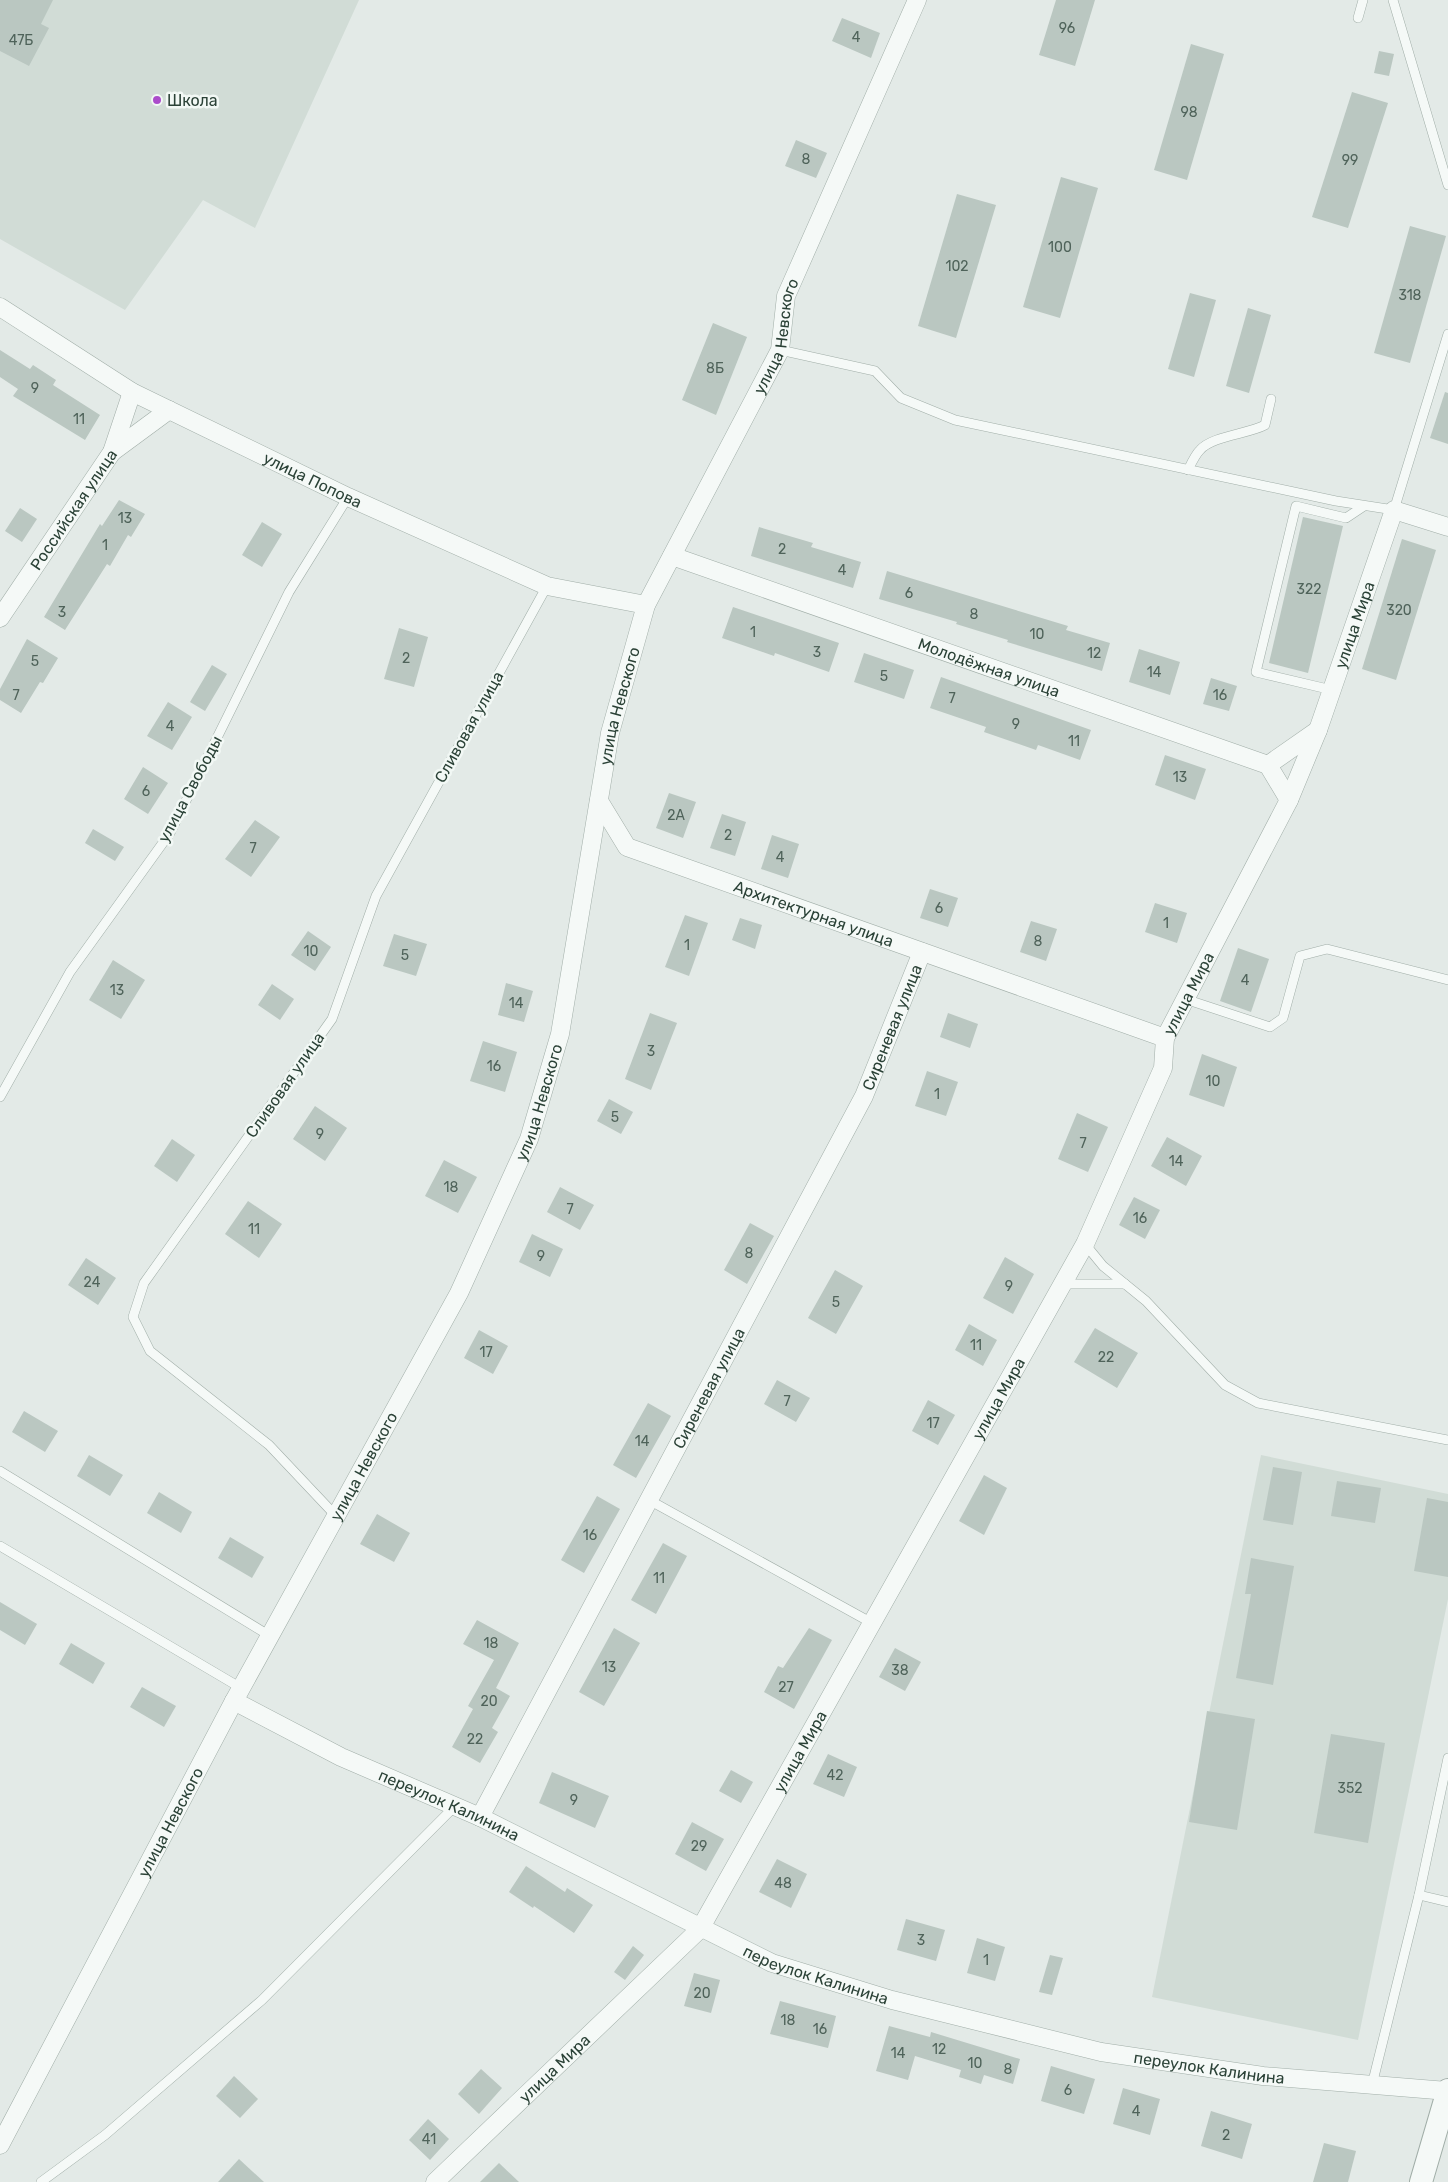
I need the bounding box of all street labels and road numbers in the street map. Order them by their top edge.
street label: улица Невского [749,275,802,397]
street label: Российская улица [26,445,121,573]
street label: улица Попова [260,448,365,512]
street label: улица Мира [1330,579,1378,671]
street label: Молодёжная улица [916,634,1062,701]
street label: улица Невского [595,645,643,766]
street label: Сливовая улица [431,668,507,786]
street label: улица Свободы [154,732,226,846]
street label: Архитектурная улица [731,876,896,950]
street label: улица Мира [1159,949,1218,1038]
street label: Сиреневая улица [858,961,926,1093]
street label: Сливовая улица [242,1029,328,1141]
street label: улица Невского [511,1042,566,1164]
street label: Сиреневая улица [669,1324,748,1452]
street label: улица Мира [968,1354,1029,1443]
street label: улица Невского [326,1408,401,1524]
street label: улица Мира [769,1707,830,1796]
street label: улица Невского [133,1764,207,1880]
street label: переулок Калинина [376,1765,523,1845]
street label: переулок Калинина [740,1941,891,2008]
street label: улица Мира [515,2030,594,2106]
street label: переулок Калинина [1133,2047,1285,2087]

